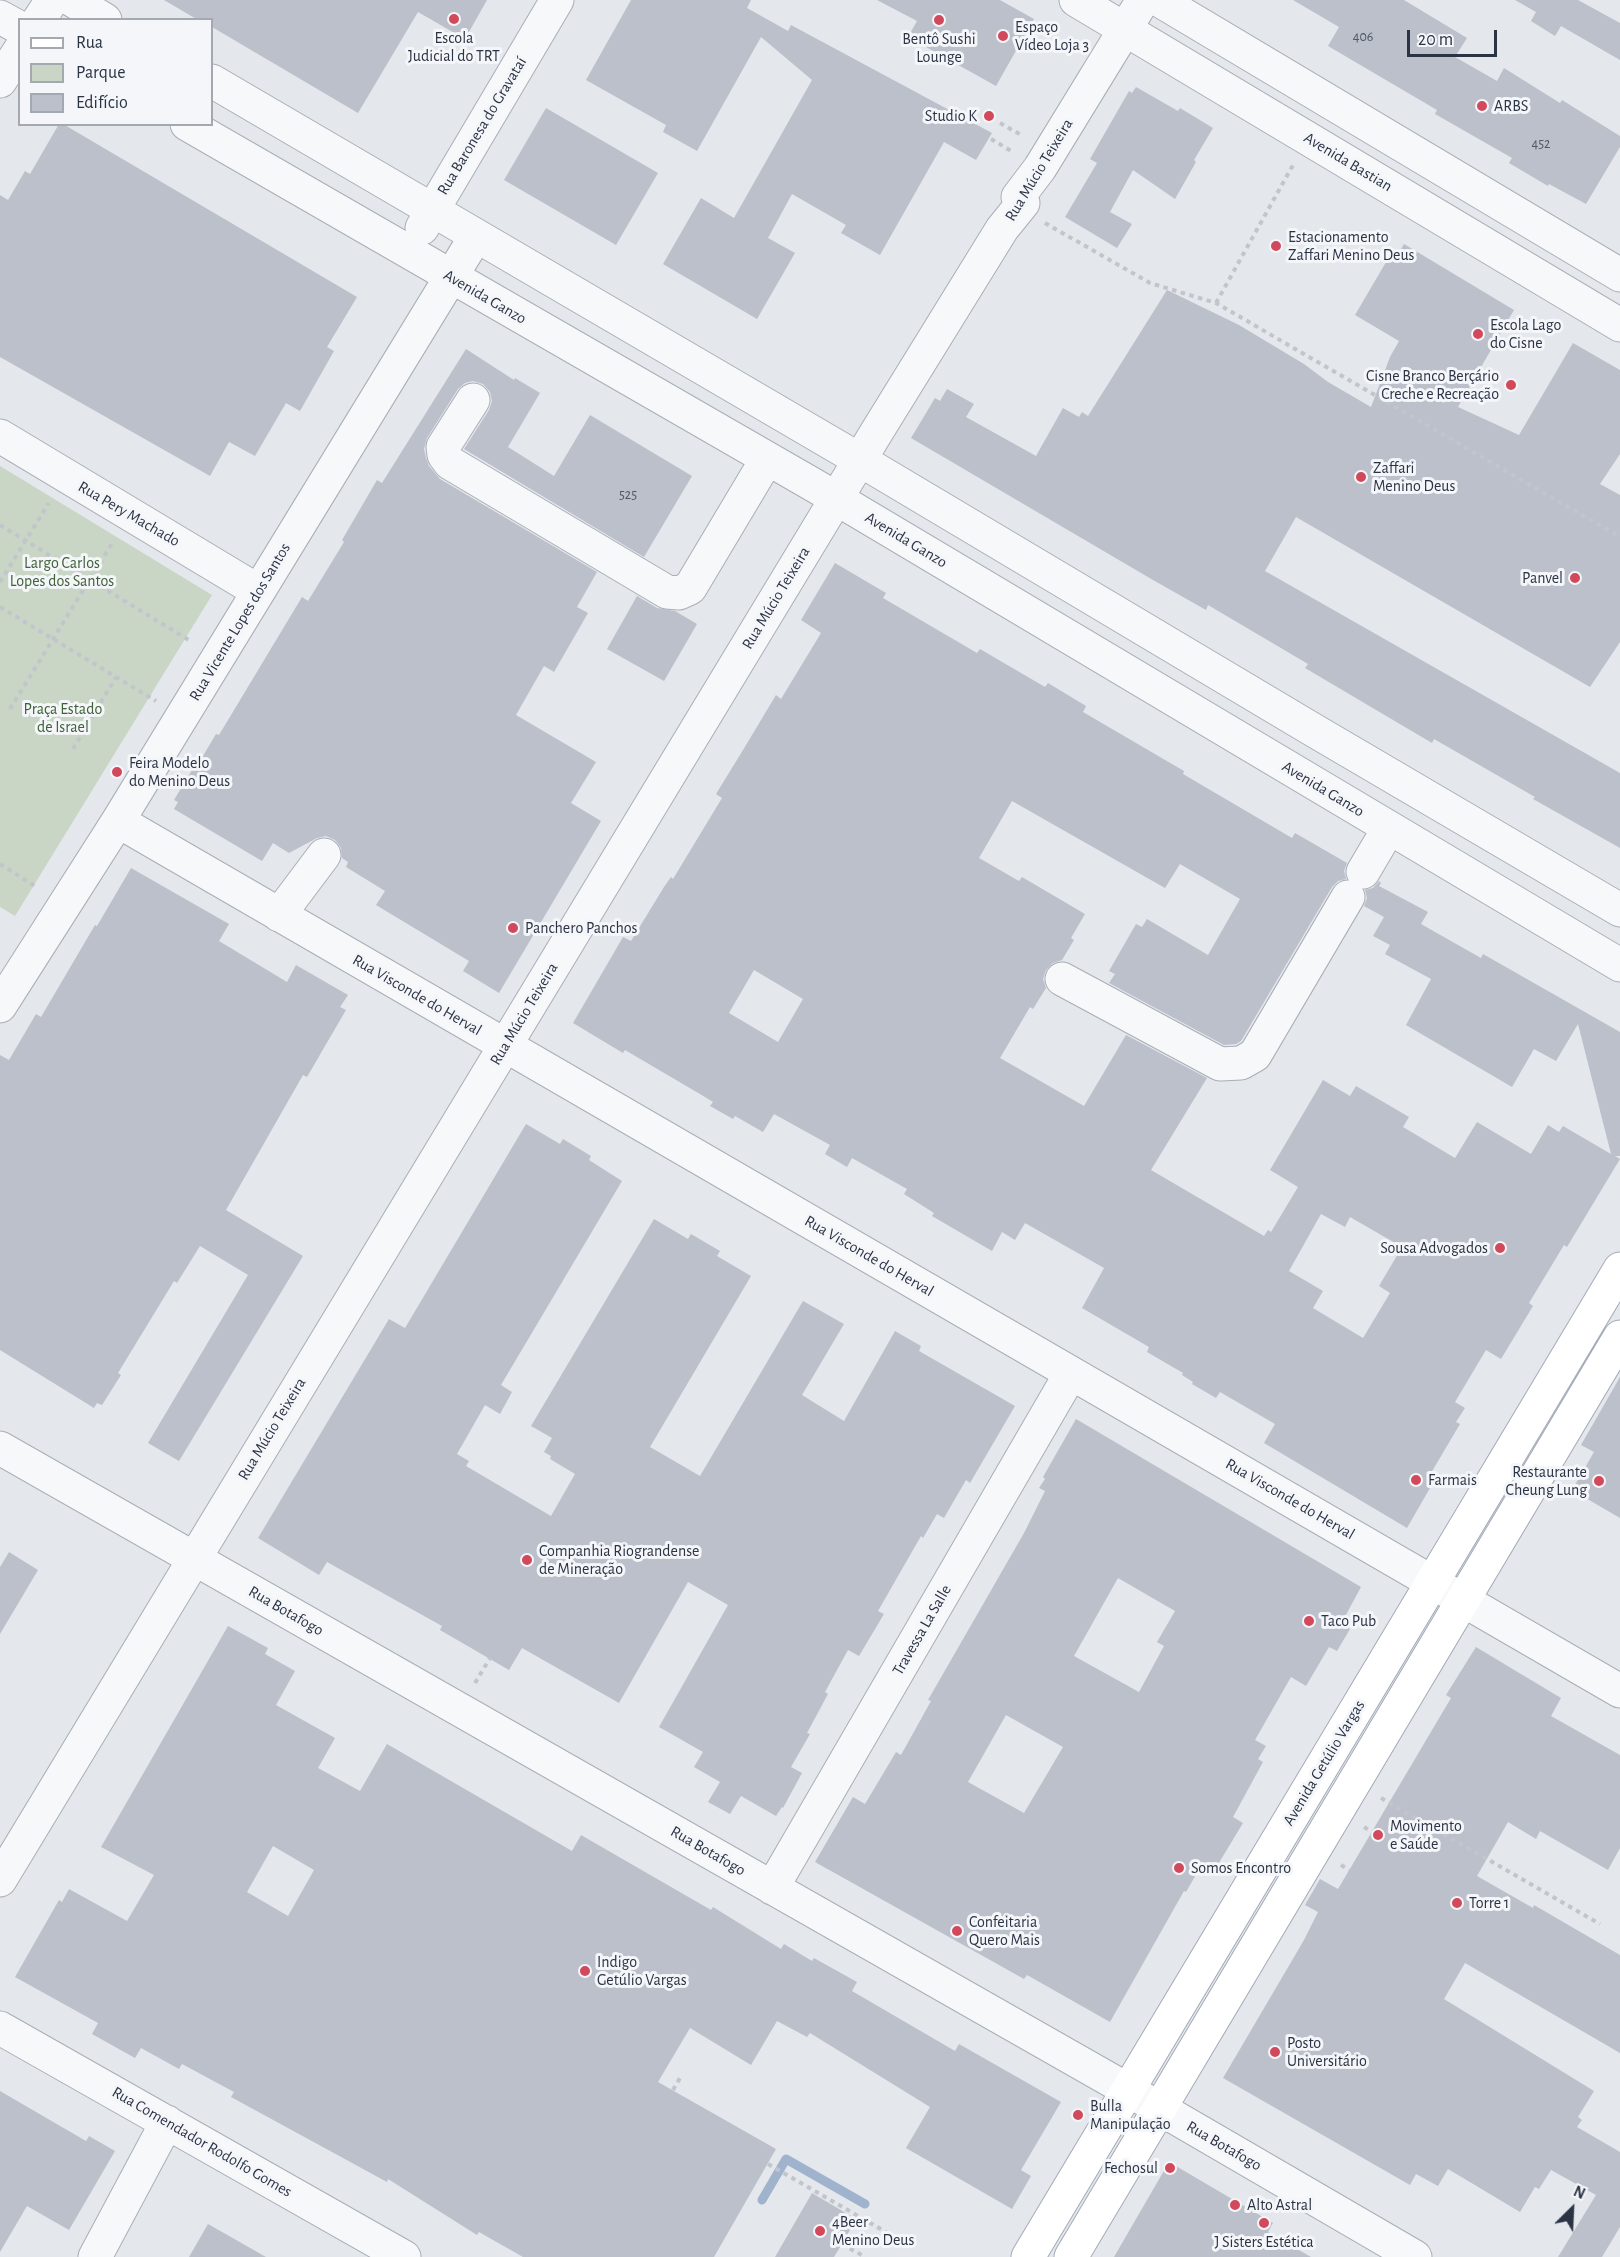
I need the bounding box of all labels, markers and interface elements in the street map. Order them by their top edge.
marker: Escola Judicial do TRT [447,12,461,26]
marker: Bentô Sushi Lounge [932,13,946,27]
place label: Espaço Vídeo Loja 3 [1015,17,1089,55]
legend [18,18,213,126]
scale bar [1410,18,1500,56]
place label: Escola Judicial do TRT [408,28,500,66]
place label: Bentô Sushi Lounge [902,29,976,67]
marker: Espaço Vídeo Loja 3 [996,29,1010,43]
house number: 406 [1353,29,1373,45]
text: 20 m [1418,31,1453,49]
text: Rua [76,34,103,52]
street label: Rua Baronesa do Gravataí [433,54,531,198]
text: Parque [76,64,125,82]
text: Edifício [76,94,128,112]
place label: ARBS [1494,96,1528,116]
marker: ARBS [1475,99,1489,113]
place label: Studio K [925,106,977,126]
marker: Studio K [982,109,996,123]
street label: Rua Múcio Teixeira [1001,115,1077,225]
street label: Avenida Bastian [1300,128,1396,196]
house number: 452 [1532,136,1550,152]
place label: Estacionamento Zaffari Menino Deus [1288,227,1414,265]
marker: Estacionamento Zaffari Menino Deus [1269,239,1283,253]
street label: Avenida Ganzo [440,266,530,328]
place label: Escola Lago do Cisne [1490,315,1561,353]
marker: Escola Lago do Cisne [1471,327,1485,341]
place label: Cisne Branco Berçário Creche e Recreação [1366,366,1499,404]
marker: Cisne Branco Berçário Creche e Recreação [1504,378,1518,392]
place label: Zaffari Menino Deus [1373,458,1455,496]
marker: Zaffari Menino Deus [1354,470,1368,484]
street label: Rua Pery Machado [75,477,183,551]
house number: 525 [619,487,637,503]
street label: Avenida Ganzo [861,508,951,572]
street label: Rua Vicente Lopes dos Santos [185,540,295,704]
street label: Rua Múcio Teixeira [738,543,814,653]
park label: Largo Carlos Lopes dos Santos [10,553,114,591]
place label: Panvel [1522,568,1563,588]
marker: Panvel [1568,571,1582,585]
park label: Praça Estado de Israel [24,699,102,737]
place label: Feira Modelo do Menino Deus [129,753,230,791]
street label: Avenida Ganzo [1278,757,1368,821]
marker: Feira Modelo do Menino Deus [110,765,124,779]
place label: Panchero Panchos [525,918,638,938]
marker: Panchero Panchos [506,921,520,935]
street label: Rua Visconde do Herval [349,950,485,1040]
street label: Rua Múcio Teixeira [486,959,562,1069]
street label: Rua Visconde do Herval [801,1211,937,1301]
place label: Sousa Advogados [1380,1238,1488,1258]
marker: Sousa Advogados [1493,1241,1507,1255]
street label: Rua Múcio Teixeira [234,1374,310,1484]
street label: Rua Visconde do Herval [1222,1454,1358,1544]
place label: Restaurante Cheung Lung [1506,1462,1587,1500]
place label: Farmais [1428,1470,1477,1490]
marker: Farmais [1409,1473,1423,1487]
marker: Restaurante Cheung Lung [1592,1474,1606,1488]
place label: Companhia Riograndense de Mineração [539,1541,699,1579]
marker: Companhia Riograndense de Mineração [520,1553,534,1567]
street label: Travessa La Salle [888,1581,956,1679]
street label: Rua Botafogo [245,1582,327,1640]
place label: Taco Pub [1321,1611,1376,1631]
marker: Taco Pub [1302,1614,1316,1628]
street label: Avenida Getúlio Vargas [1279,1697,1369,1829]
place label: Movimento e Saúde [1390,1816,1462,1854]
street label: Rua Botafogo [667,1822,749,1880]
marker: Movimento e Saúde [1371,1828,1385,1842]
place label: Somos Encontro [1191,1858,1291,1878]
marker: Somos Encontro [1172,1861,1186,1875]
place label: Torre 1 [1469,1893,1509,1913]
marker: Torre 1 [1450,1896,1464,1910]
place label: Confeitaria Quero Mais [969,1912,1040,1950]
marker: Confeitaria Quero Mais [950,1924,964,1938]
place label: Indigo Getúlio Vargas [597,1952,687,1990]
marker: Indigo Getúlio Vargas [578,1964,592,1978]
place label: Posto Universitário [1287,2033,1367,2071]
marker: Posto Universitário [1268,2045,1282,2059]
street label: Rua Comendador Rodolfo Gomes [109,2083,295,2201]
place label: Bulla Manipulação [1090,2096,1171,2134]
marker: Bulla Manipulação [1071,2108,1085,2122]
street label: Rua Botafogo [1183,2117,1265,2175]
place label: Fechosul [1104,2158,1158,2178]
marker: Fechosul [1163,2161,1177,2175]
north arrow [1542,2179,1602,2239]
text: N [1571,2183,1588,2202]
place label: Alto Astral [1247,2195,1312,2215]
marker: Alto Astral [1228,2198,1242,2212]
place label: 4Beer Menino Deus [832,2212,914,2250]
marker: J Sisters Estética [1257,2216,1271,2230]
marker: 4Beer Menino Deus [813,2224,827,2238]
place label: J Sisters Estética [1214,2232,1314,2252]

